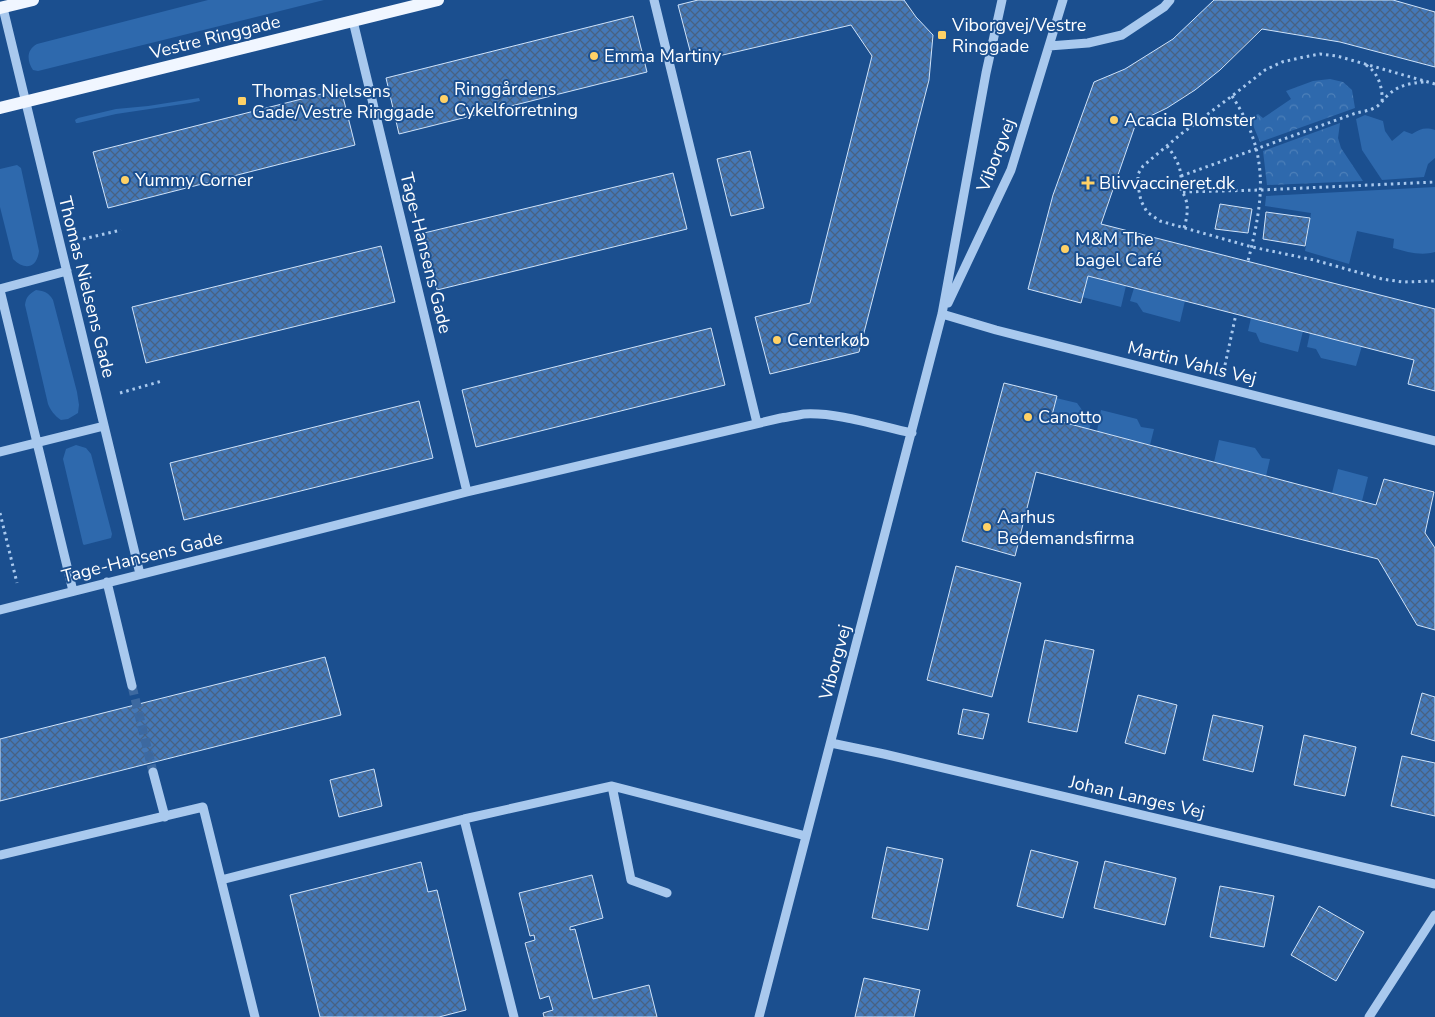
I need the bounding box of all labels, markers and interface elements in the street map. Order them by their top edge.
street label: Vestre Ringgade [146,9,283,65]
place label: Viborgvej/Vestre Ringgade [951,13,1086,58]
marker: Viborgvej/Vestre Ringgade [936,29,948,41]
place label: Emma Martiny [604,44,722,68]
marker: Emma Martiny [588,50,600,62]
place label: Ringgårdens Cykelforretning [454,77,578,122]
place label: Thomas Nielsens Gade/Vestre Ringgade [252,79,434,124]
marker: Ringgårdens Cykelforretning [438,93,450,105]
marker: Thomas Nielsens Gade/Vestre Ringgade [236,95,248,107]
place label: Acacia Blomster [1124,108,1256,132]
marker: Acacia Blomster [1108,114,1120,126]
street label: Viborgvej [971,115,1021,196]
place label: Yummy Corner [134,168,254,192]
street label: Tage-Hansens Gade [394,170,458,336]
place label: Blivvaccineret.dk [1099,171,1236,195]
marker: Yummy Corner [119,174,131,186]
marker: Blivvaccineret.dk [1081,176,1095,190]
street label: Thomas Nielsens Gade [53,194,121,380]
place label: M&M The bagel Café [1075,227,1162,272]
marker: M&M The bagel Café [1059,243,1071,255]
place label: Centerkøb [787,328,870,352]
marker: Centerkøb [771,334,783,346]
street label: Martin Vahls Vej [1125,335,1259,391]
place label: Canotto [1038,405,1102,429]
marker: Canotto [1022,411,1034,423]
place label: Aarhus Bedemandsfirma [997,505,1135,550]
marker: Aarhus Bedemandsfirma [981,521,993,533]
street label: Tage-Hansens Gade [59,525,225,589]
street label: Viborgvej [813,622,857,703]
street label: Johan Langes Vej [1066,769,1207,824]

